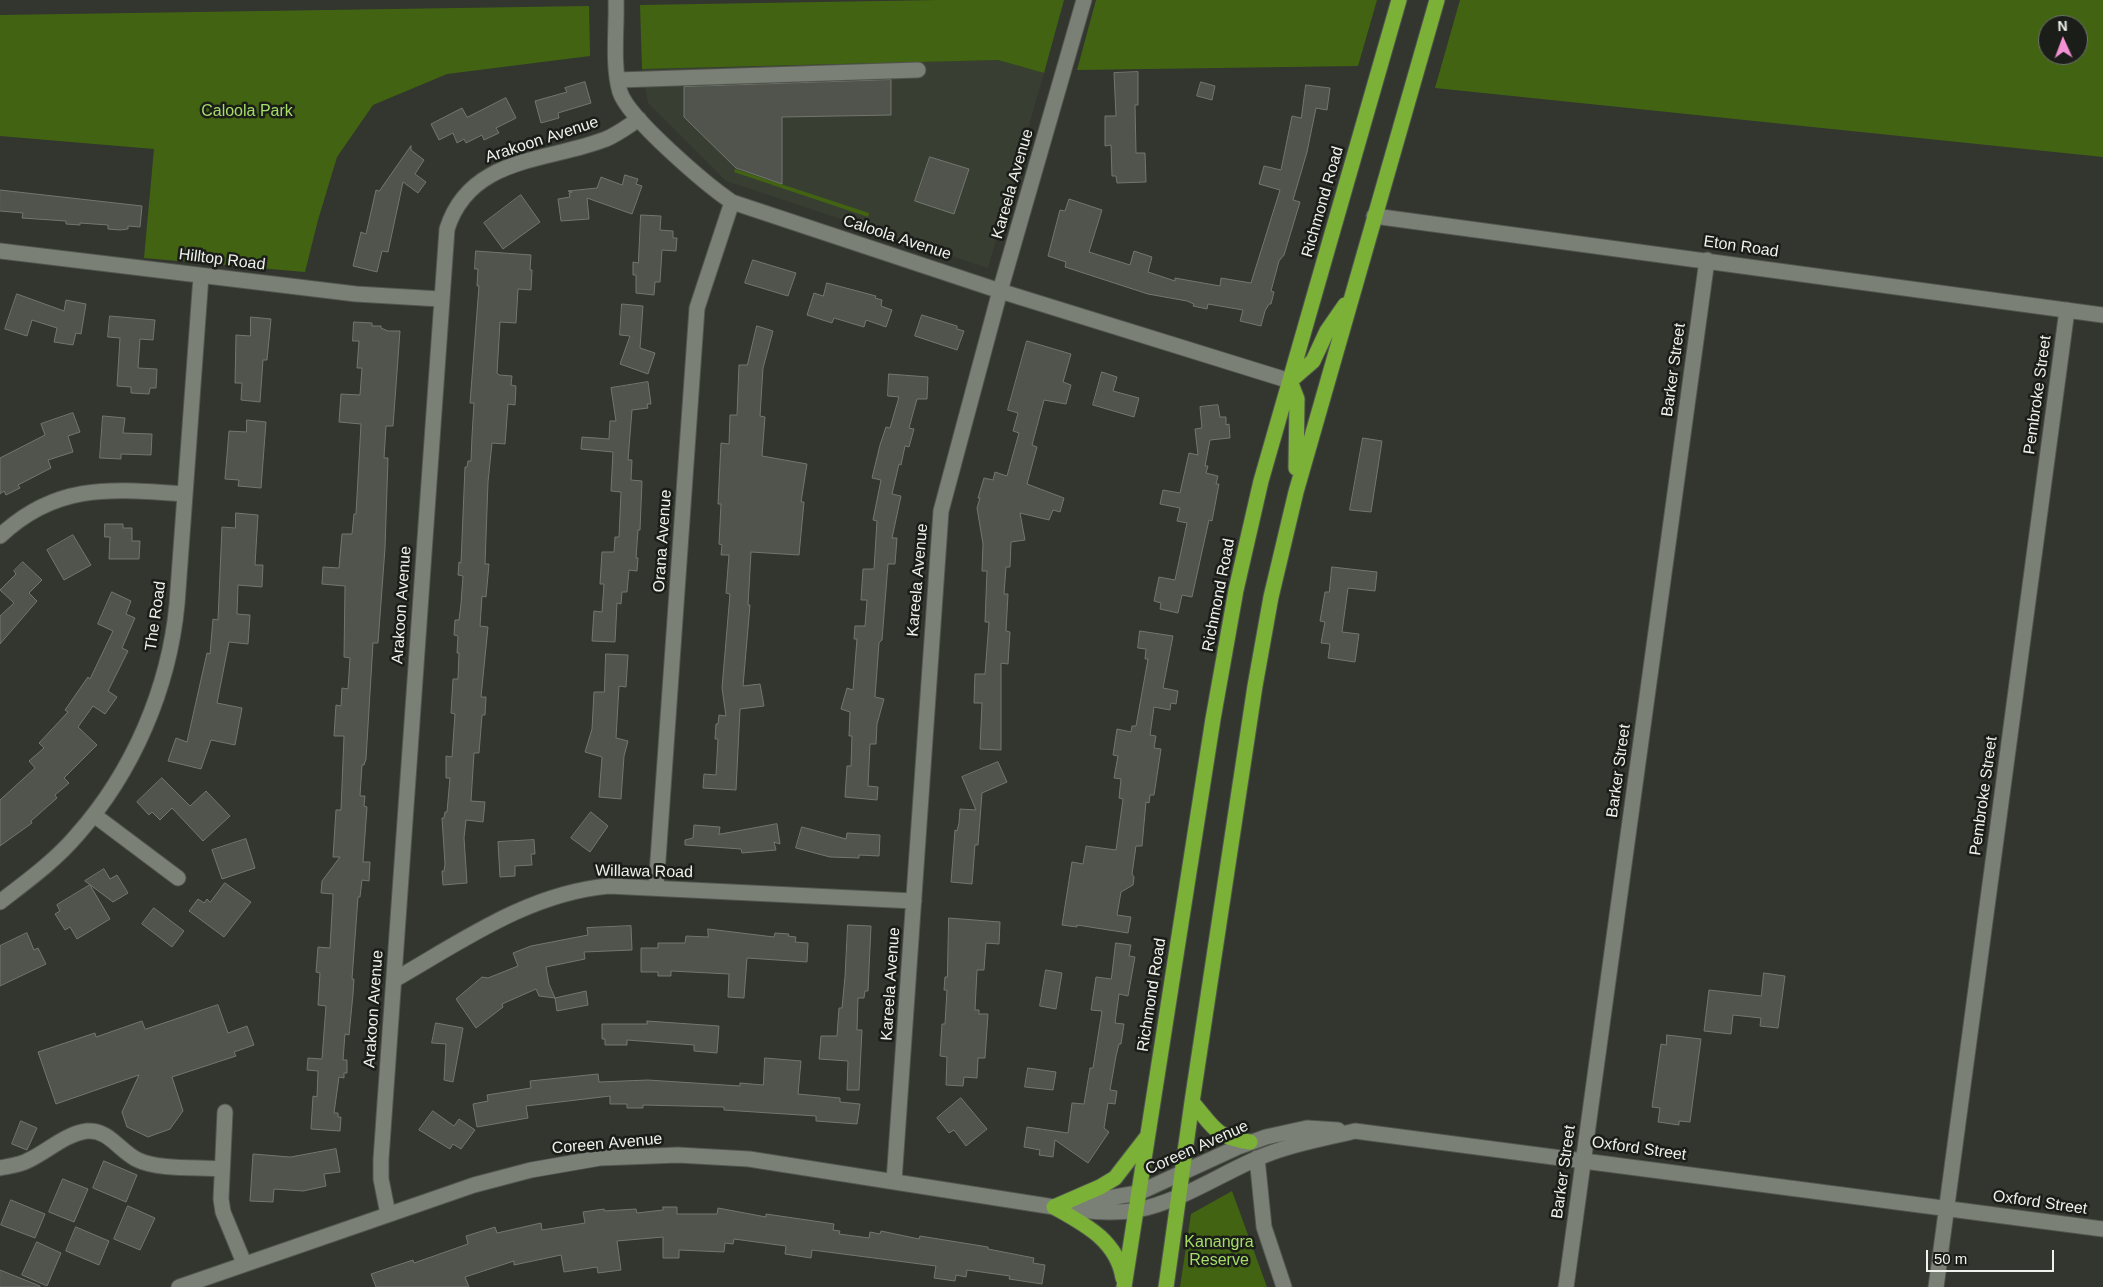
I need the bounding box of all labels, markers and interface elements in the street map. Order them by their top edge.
north arrow [2038,15,2088,65]
text: N [2057,18,2068,34]
park label: Caloola Park [201,102,293,122]
street label: Arakoon Avenue [483,113,601,167]
street label: Kareela Avenue [988,127,1038,241]
street label: Richmond Road [1298,144,1348,260]
street label: Caloola Avenue [840,211,954,265]
street label: Eton Road [1702,232,1780,262]
street label: Hilltop Road [178,245,266,275]
street label: Barker Street [1658,322,1690,418]
street label: Pembroke Street [2020,334,2056,456]
street label: Orana Avenue [650,489,676,593]
street label: Kareela Avenue [903,523,933,637]
street label: Richmond Road [1199,537,1239,653]
street label: Arakoon Avenue [388,545,416,665]
street label: The Road [142,580,170,652]
street label: Barker Street [1603,723,1635,819]
street label: Pembroke Street [1966,735,2002,857]
street label: Willawa Road [595,862,693,882]
street label: Kareela Avenue [877,927,905,1041]
street label: Richmond Road [1134,937,1170,1053]
street label: Arakoon Avenue [360,949,388,1069]
street label: Coreen Avenue [1142,1117,1252,1179]
street label: Barker Street [1548,1124,1580,1220]
street label: Coreen Avenue [551,1130,663,1158]
street label: Oxford Street [1591,1133,1687,1165]
street label: Oxford Street [1992,1187,2088,1219]
park label: Kanangra Reserve [1184,1233,1254,1271]
scale bar [1928,1240,2056,1272]
text: 50 m [1934,1250,1967,1267]

